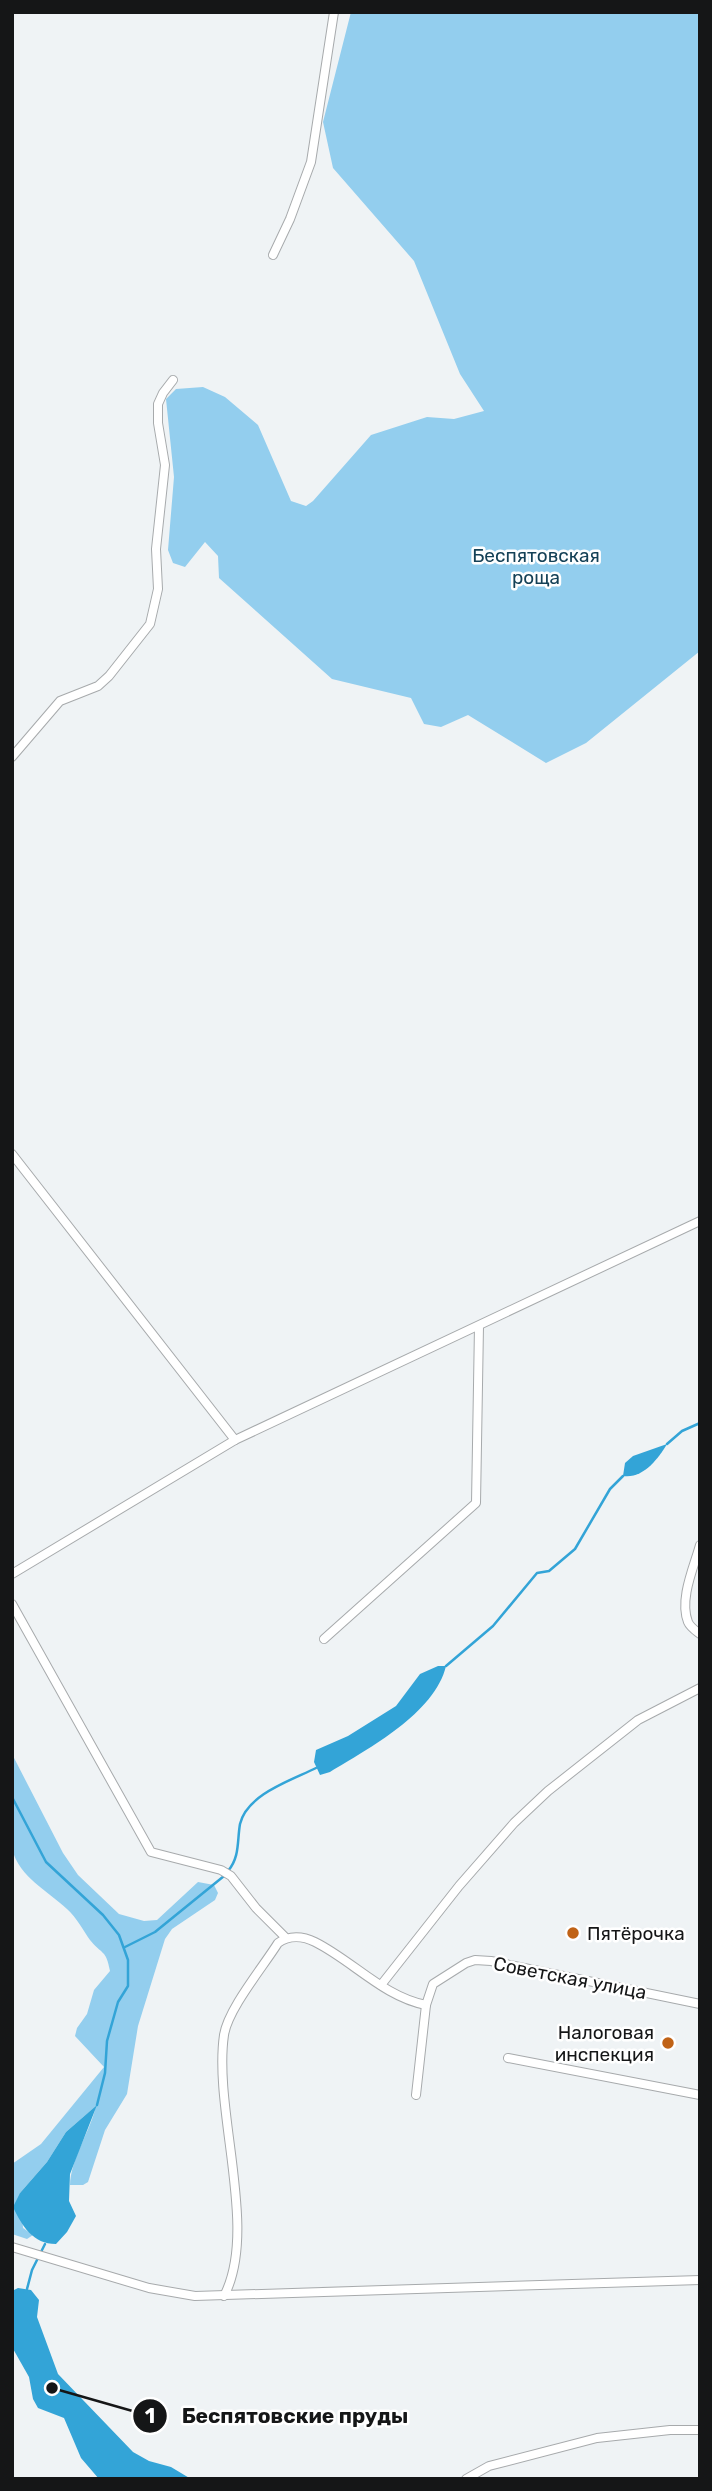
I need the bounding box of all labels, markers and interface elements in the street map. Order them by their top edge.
park label: Беспятовская роща [472,544,600,589]
place label: Пятёрочка [587,1922,685,1945]
marker: Пятёрочка [565,1925,581,1941]
street label: Советская улица [492,1952,648,2004]
place label: Налоговая инспекция [555,2021,654,2066]
marker: Налоговая инспекция [660,2035,676,2051]
callout: Беспятовские пруды [132,2395,422,2437]
text: 1 [145,2403,155,2428]
text: Беспятовские пруды [182,2403,408,2428]

